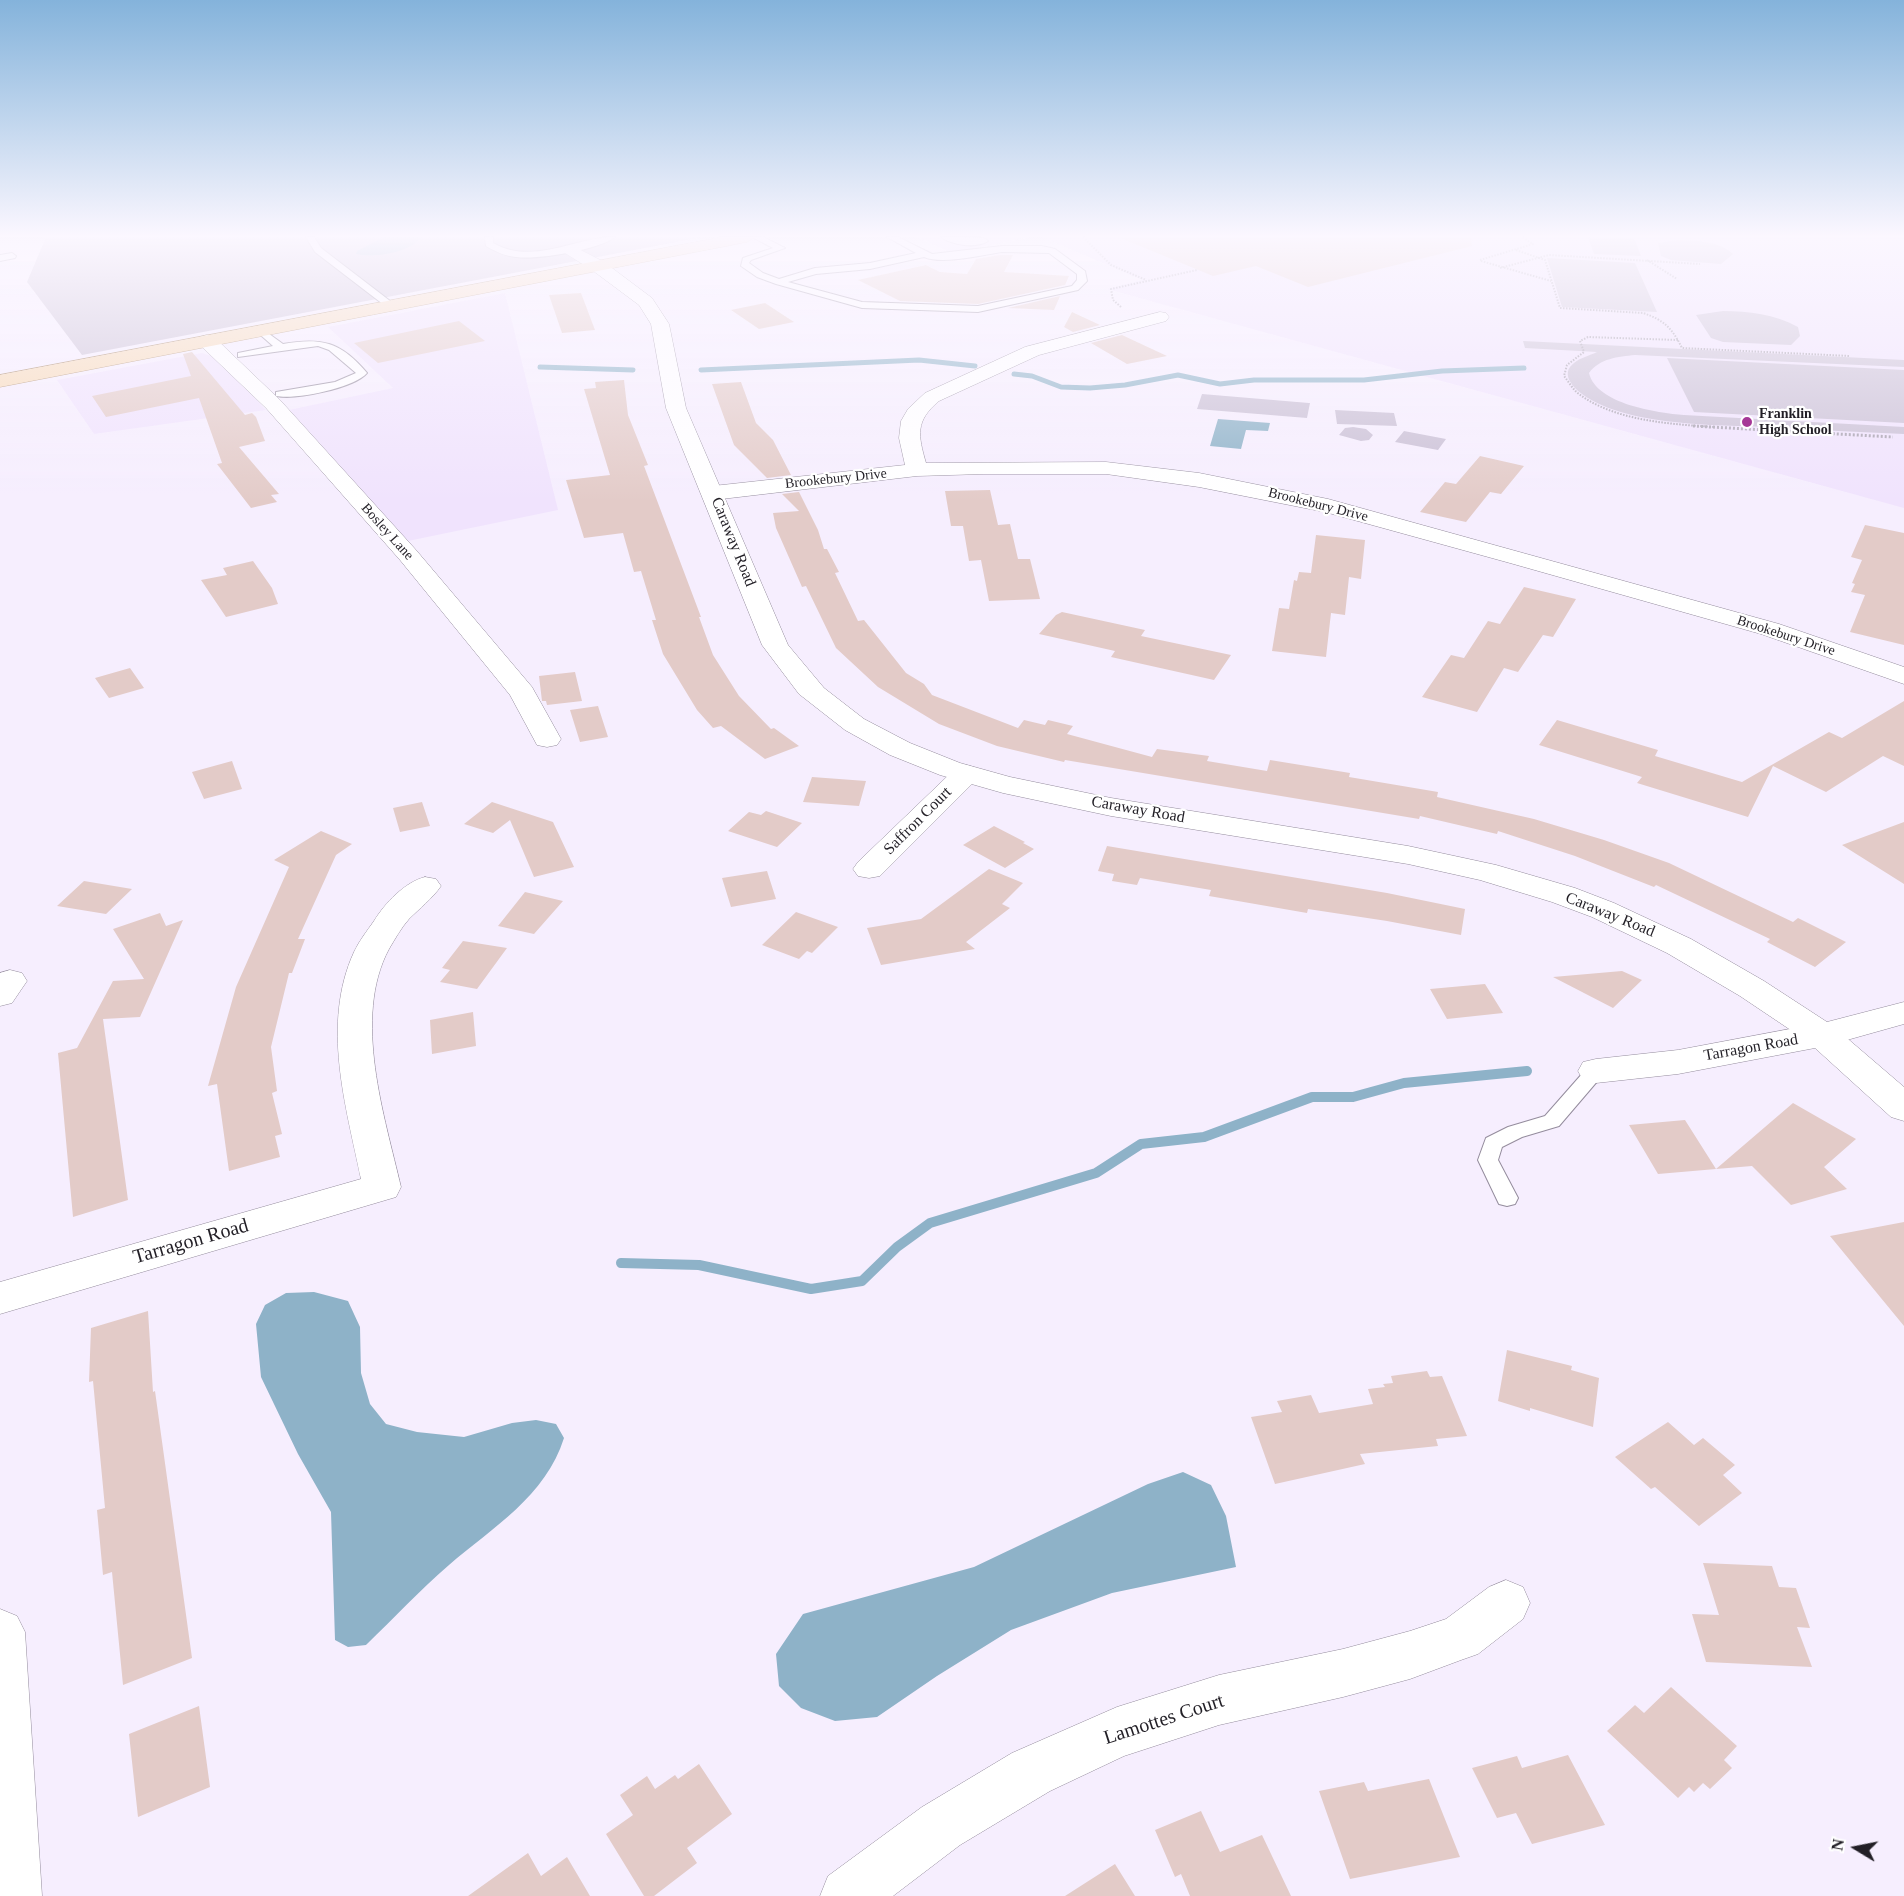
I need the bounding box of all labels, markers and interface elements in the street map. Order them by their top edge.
place label: Franklin High School [1759,406,1832,438]
marker: Franklin High School [1740,415,1754,429]
street label: Brookebury Drive [784,465,888,493]
street label: Brookebury Drive [1266,484,1370,526]
street label: Caraway Road [706,495,760,589]
street label: Bosley Lane [357,500,417,564]
street label: Brookebury Drive [1735,612,1837,660]
street label: Saffron Court [880,783,956,859]
street label: Caraway Road [1090,792,1186,828]
street label: Caraway Road [1563,888,1657,942]
street label: Tarragon Road [1702,1030,1800,1066]
street label: Tarragon Road [130,1214,252,1270]
street label: Lamottes Court [1101,1689,1227,1751]
north arrow [1826,1818,1886,1878]
text: N [1828,1838,1847,1852]

